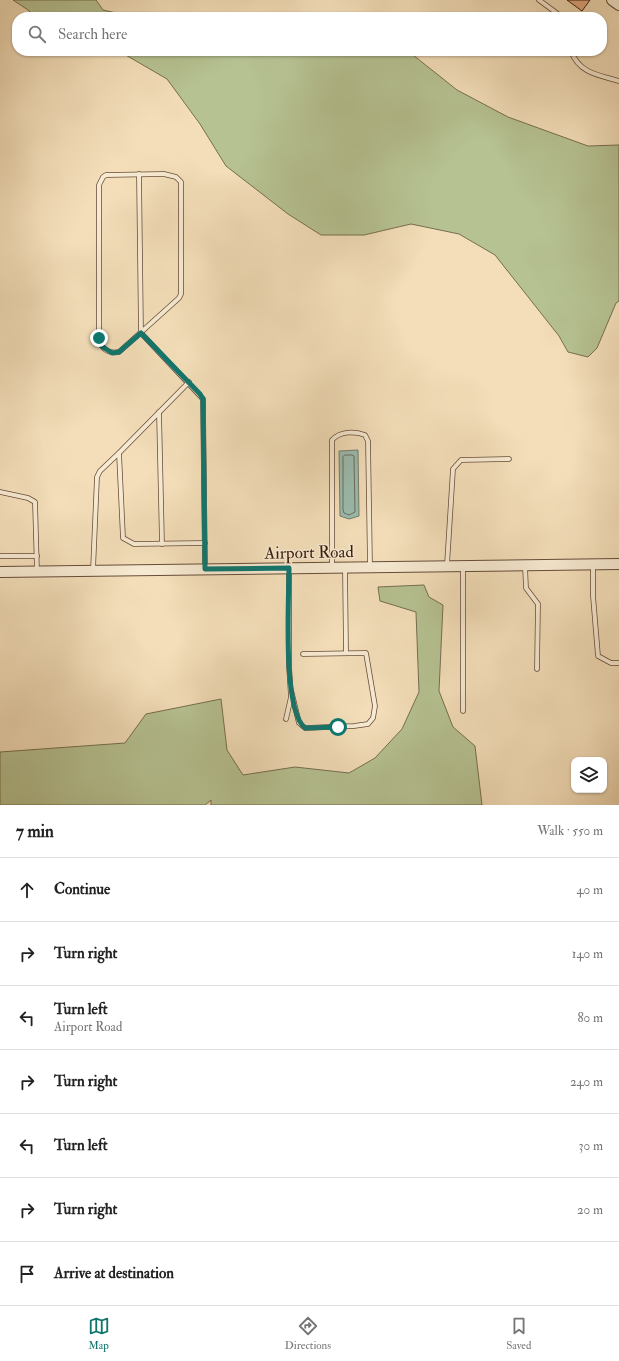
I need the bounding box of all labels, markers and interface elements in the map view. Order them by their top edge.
search box [12,12,607,56]
icon: search [26,23,48,45]
text: Search here [58,25,127,44]
route end [90,329,108,347]
street label: Airport Road [263,541,355,565]
route start [329,718,347,736]
map controls [571,757,607,793]
button: layers [571,757,607,793]
text: 7 min [16,821,54,842]
text: Walk · 550 m [537,823,603,839]
icon: ahead [16,879,38,901]
text: Continue [54,880,110,899]
text: 40 m [577,882,603,898]
icon: right [16,943,38,965]
text: Turn right [54,944,117,963]
text: 140 m [572,946,603,962]
text: Turn left [54,1000,108,1019]
icon: left [16,1007,38,1029]
text: 80 m [577,1010,603,1026]
text: Airport Road [54,1019,122,1035]
icon: right [16,1071,38,1093]
text: Turn right [54,1072,117,1091]
text: 240 m [570,1074,603,1090]
icon: left [16,1135,38,1157]
text: Turn left [54,1136,108,1155]
text: 30 m [579,1138,603,1154]
icon: right [16,1199,38,1221]
text: Turn right [54,1200,117,1219]
text: 20 m [577,1202,603,1218]
icon: arrive [16,1263,38,1285]
text: Arrive at destination [54,1264,174,1283]
tab: Map [88,1315,110,1352]
tab: Directions [285,1315,331,1352]
tab: Saved [506,1315,531,1352]

